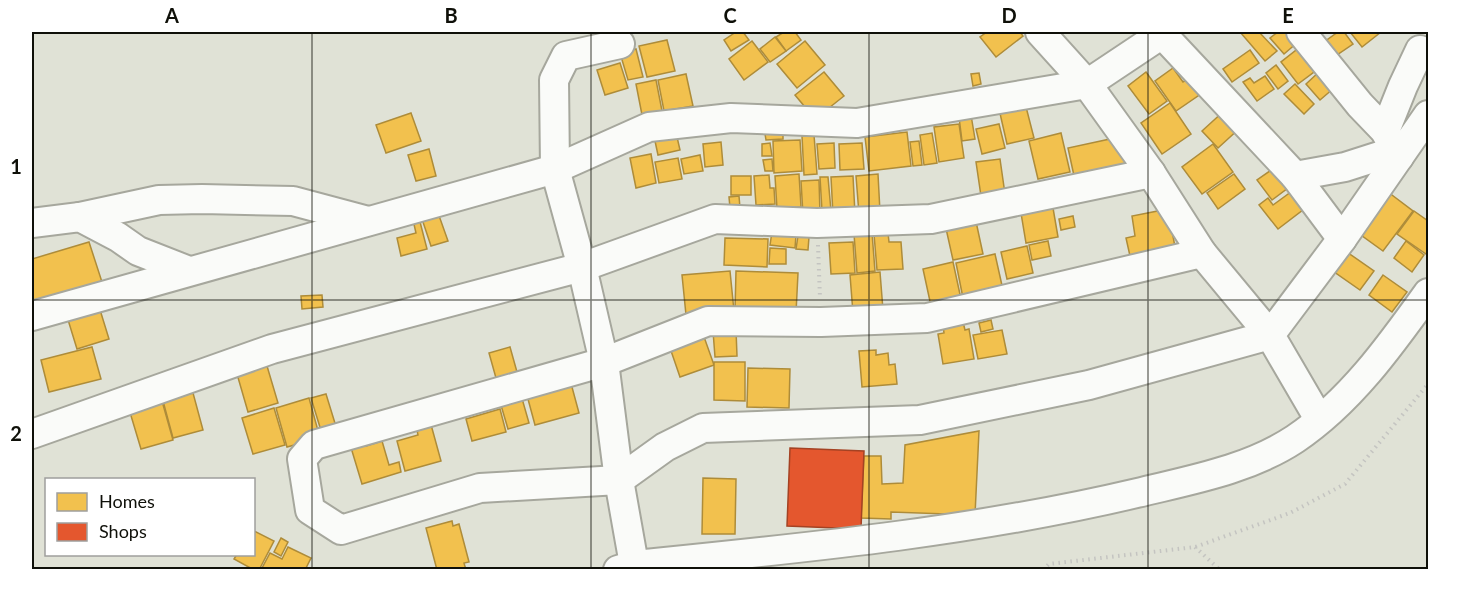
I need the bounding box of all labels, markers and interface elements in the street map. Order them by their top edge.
text: A [164,3,179,27]
text: B [444,3,458,27]
text: C [723,3,737,27]
text: D [1001,3,1017,27]
text: E [1282,3,1294,27]
text: 1 [10,154,22,178]
text: 2 [10,421,22,445]
legend [45,478,255,556]
text: Homes [99,490,155,512]
text: Shops [99,520,147,542]

